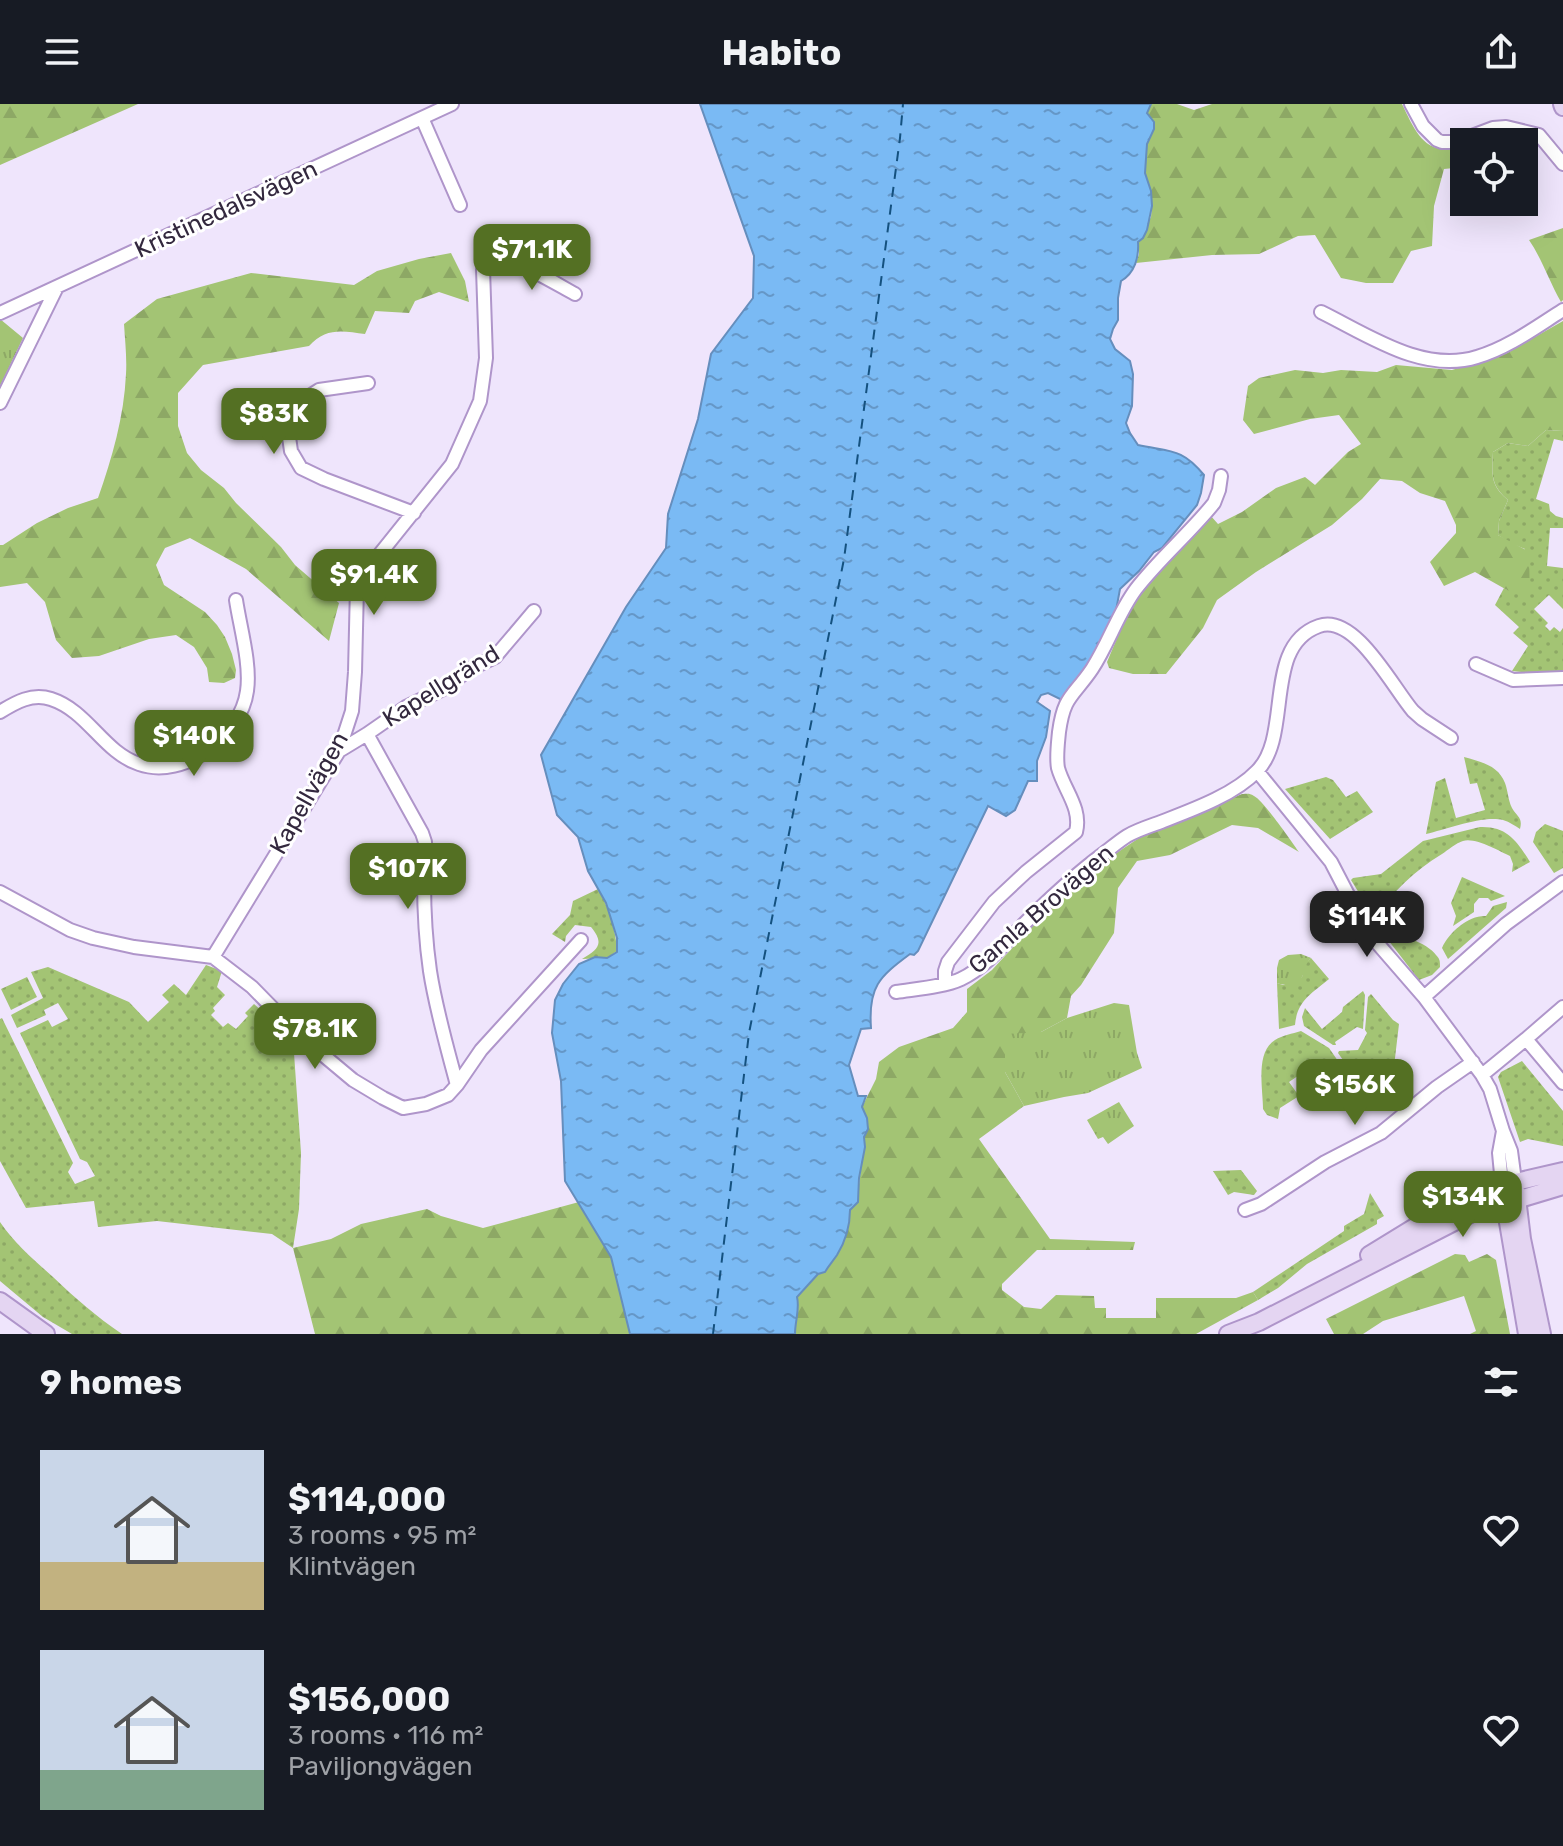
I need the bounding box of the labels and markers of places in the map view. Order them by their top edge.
pin: $71.1K [467,224,597,292]
pin: $83K [227,388,321,456]
pin: $91.4K [309,549,439,617]
pin: $140K [138,710,250,778]
pin: $107K [352,843,464,911]
pin: $114K [1311,891,1423,959]
pin: $78.1K [250,1003,380,1071]
pin: $156K [1299,1059,1411,1127]
pin: $134K [1407,1171,1519,1239]

